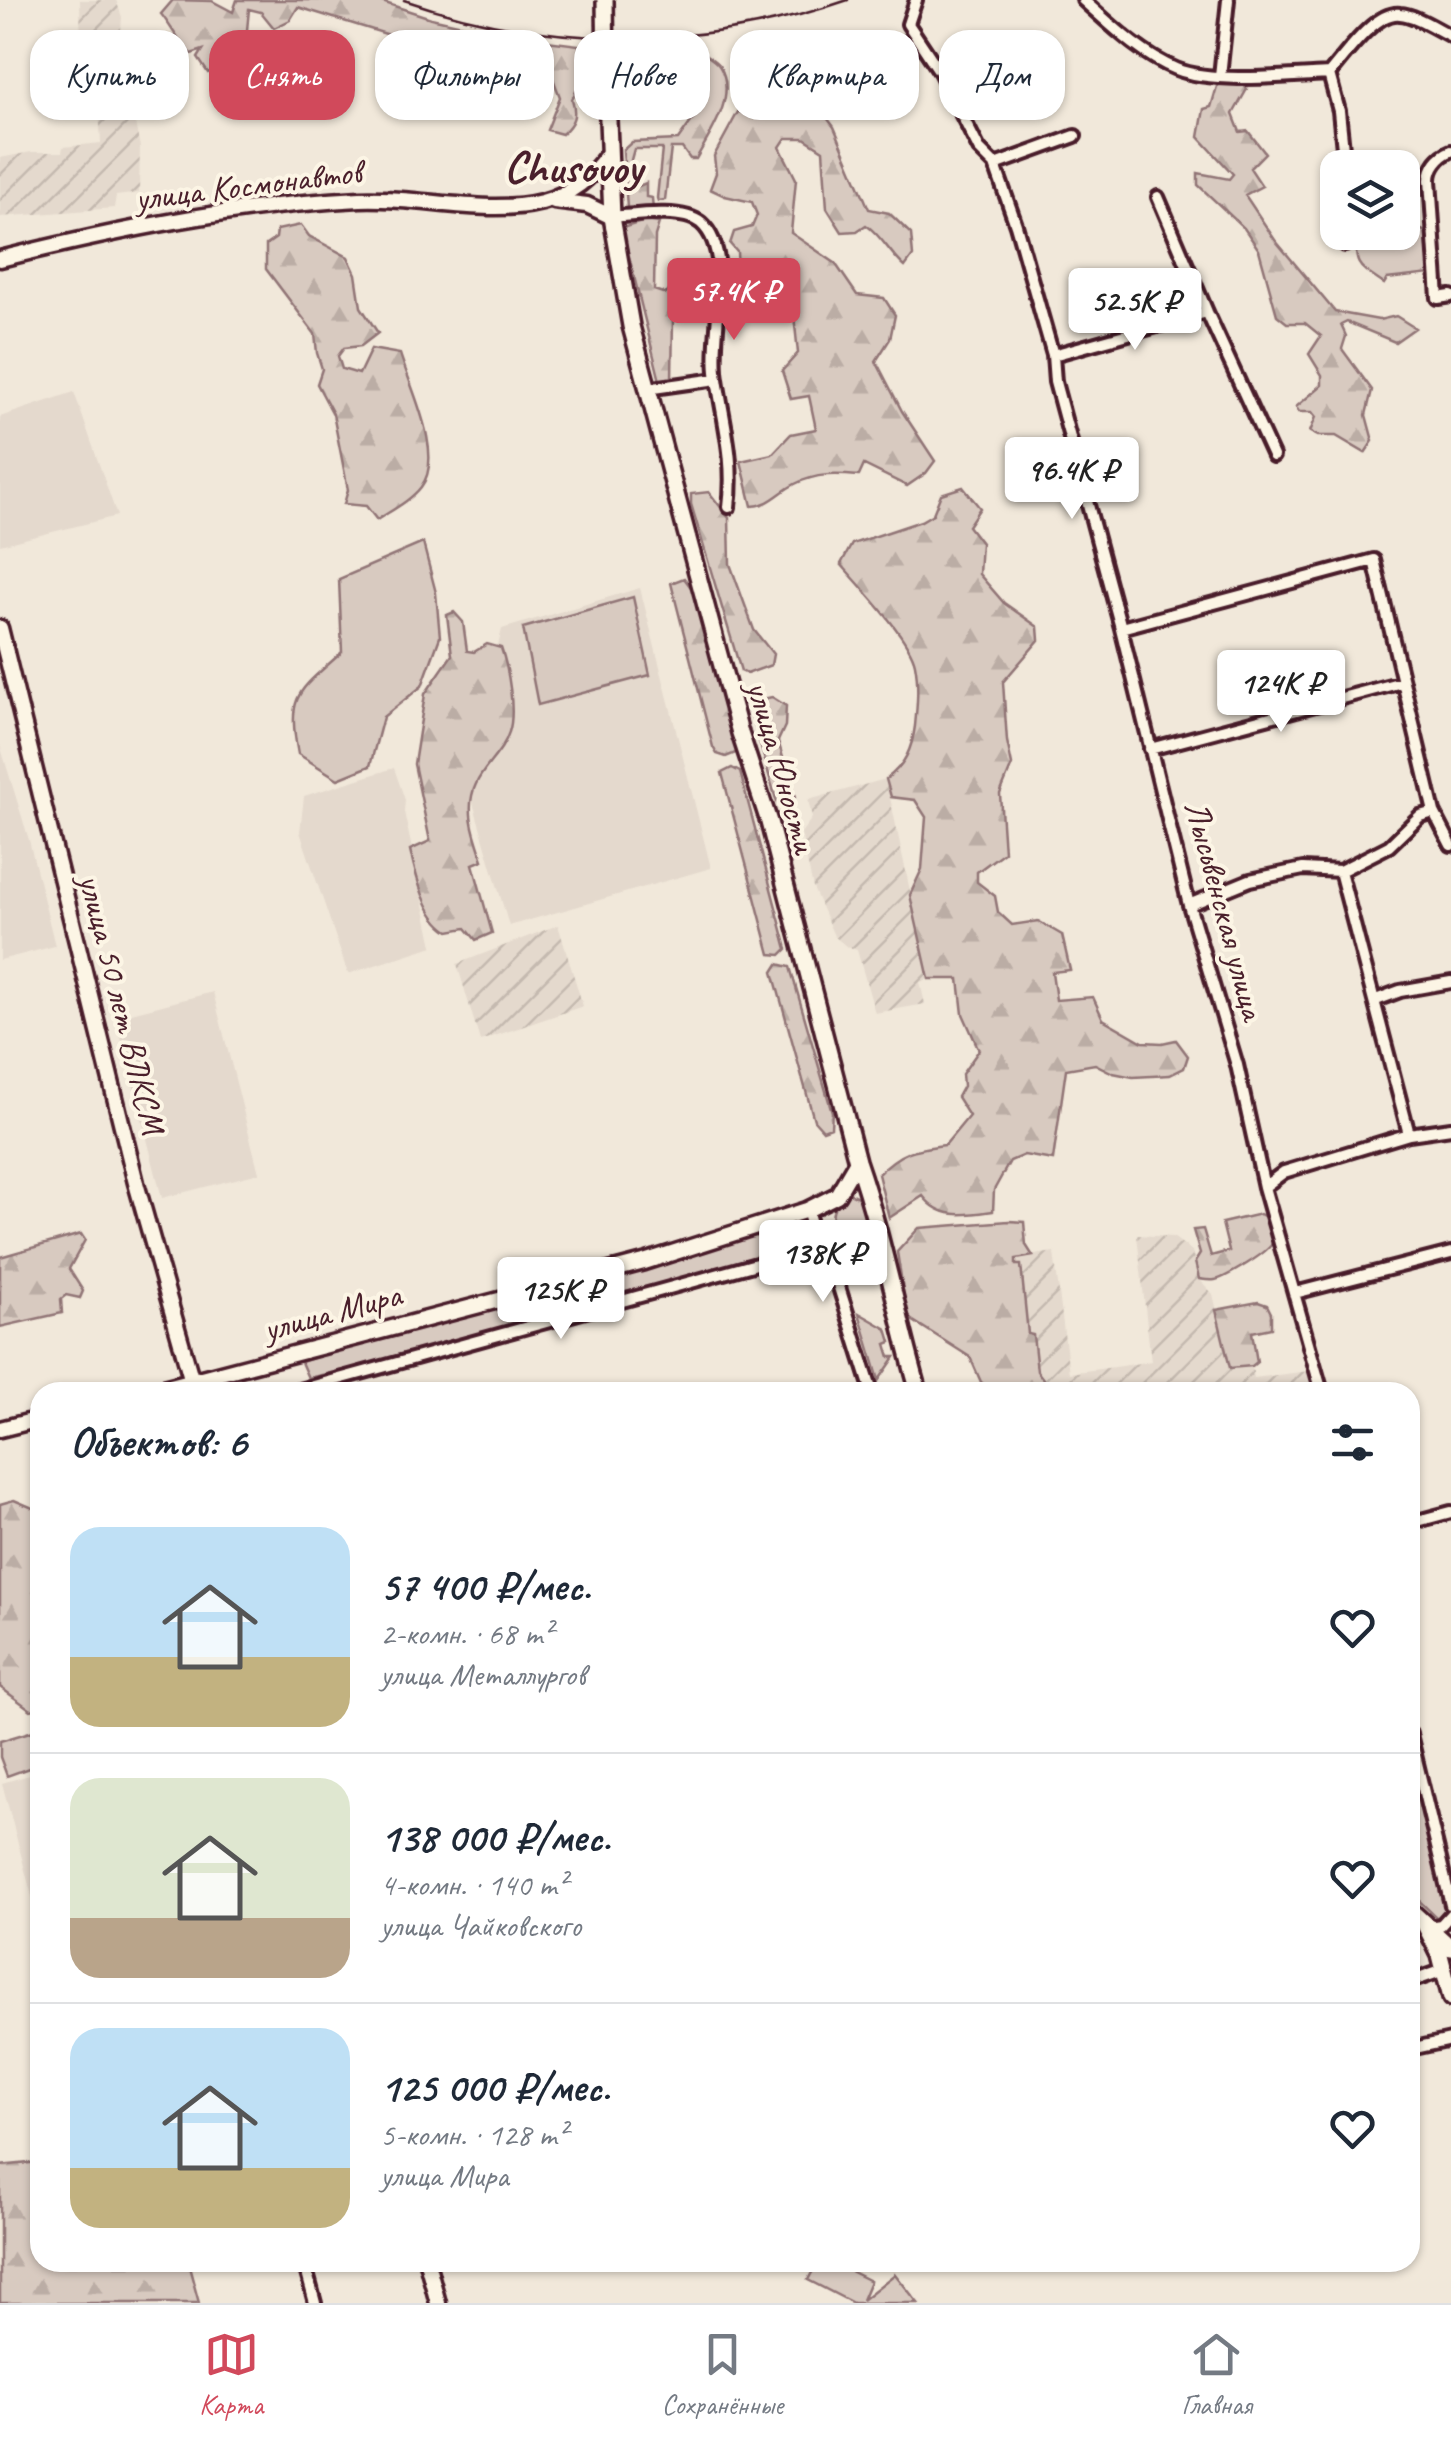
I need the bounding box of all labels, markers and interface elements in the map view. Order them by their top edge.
chip: Купить [30,30,189,120]
chip: Снять [209,30,355,120]
chip: Фильтры [375,30,554,120]
chip: Новое [574,30,710,120]
chip: Квартира [730,30,919,120]
chip: Дом [939,30,1065,120]
district label: Chusovoy [504,139,647,196]
street label: улица Космонавтов [130,148,369,221]
map controls [1320,150,1420,250]
button: layers [1320,150,1420,250]
pin: 57.4K ₽ [642,258,826,343]
pin: 52.5K ₽ [1043,268,1227,353]
text: 57.4K ₽ [689,270,779,311]
text: 52.5K ₽ [1090,280,1180,321]
pin: 96.4K ₽ [980,437,1164,522]
text: 96.4K ₽ [1027,449,1117,490]
pin: 124K ₽ [1200,650,1362,735]
text: 124K ₽ [1239,662,1323,703]
street label: улица Юности [735,674,829,861]
street label: Лысьвенская улица [1174,796,1277,1027]
street label: улица 50 лет ВЛКСМ [68,868,177,1141]
pin: 138K ₽ [742,1220,904,1305]
text: 138K ₽ [781,1232,865,1273]
pin: 125K ₽ [480,1257,642,1342]
text: 125K ₽ [519,1269,603,1310]
street label: улица Мира [256,1272,408,1352]
icon: filters [1325,1415,1380,1470]
text: Объектов: 6 [70,1416,247,1469]
text: 57 400 ₽/мес. [380,1560,591,1613]
icon: home [150,1567,270,1687]
icon: heart [1325,1600,1380,1655]
text: 2-комн. · 68 m² [380,1613,552,1654]
text: улица Металлургов [380,1654,585,1695]
text: 138 000 ₽/мес. [380,1811,610,1864]
icon: home [150,1818,270,1938]
icon: heart [1325,1851,1380,1906]
text: 4-комн. · 140 m² [380,1864,567,1905]
text: улица Чайковского [380,1905,581,1946]
text: 125 000 ₽/мес. [380,2061,610,2114]
icon: home [150,2068,270,2188]
icon: heart [1325,2101,1380,2156]
text: 5-комн. · 128 m² [380,2114,567,2155]
text: улица Мира [380,2155,509,2196]
tab: Карта [199,2327,263,2422]
tab: Сохранённые [662,2327,783,2422]
tab: Главная [1182,2327,1252,2422]

